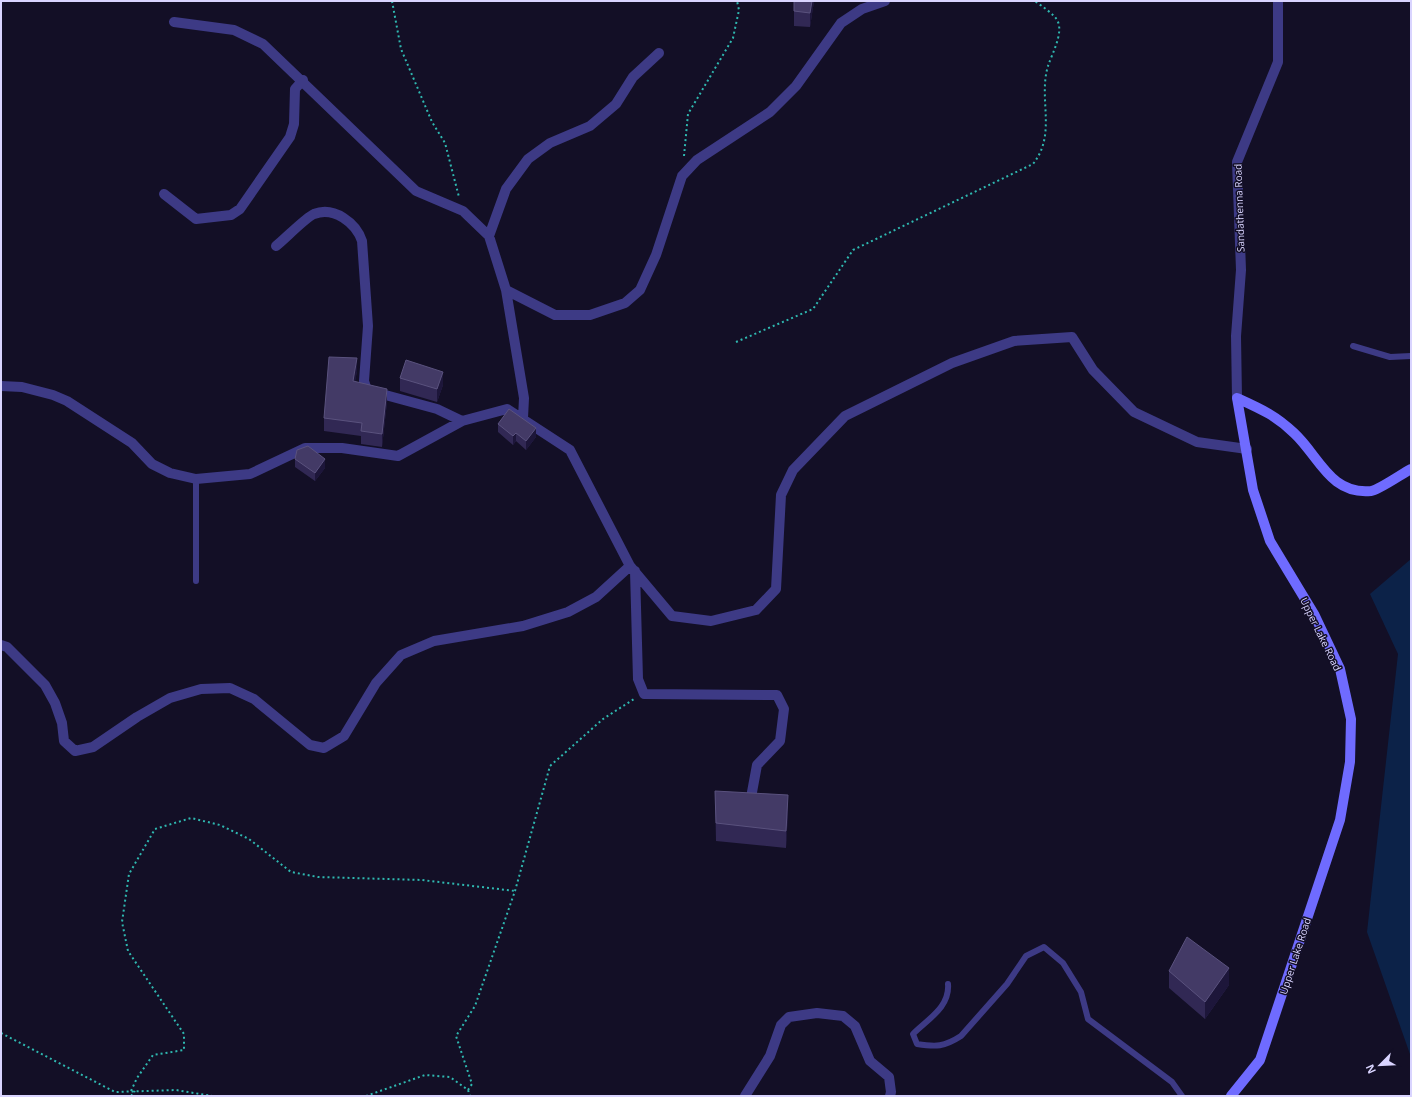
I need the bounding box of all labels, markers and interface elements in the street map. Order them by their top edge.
street label: Sandathenna Road [1230,164,1248,252]
street label: Upper Lake Road [1297,595,1345,673]
street label: Upper Lake Road [1276,916,1314,996]
north arrow [1360,1045,1400,1085]
text: N [1362,1062,1379,1076]

